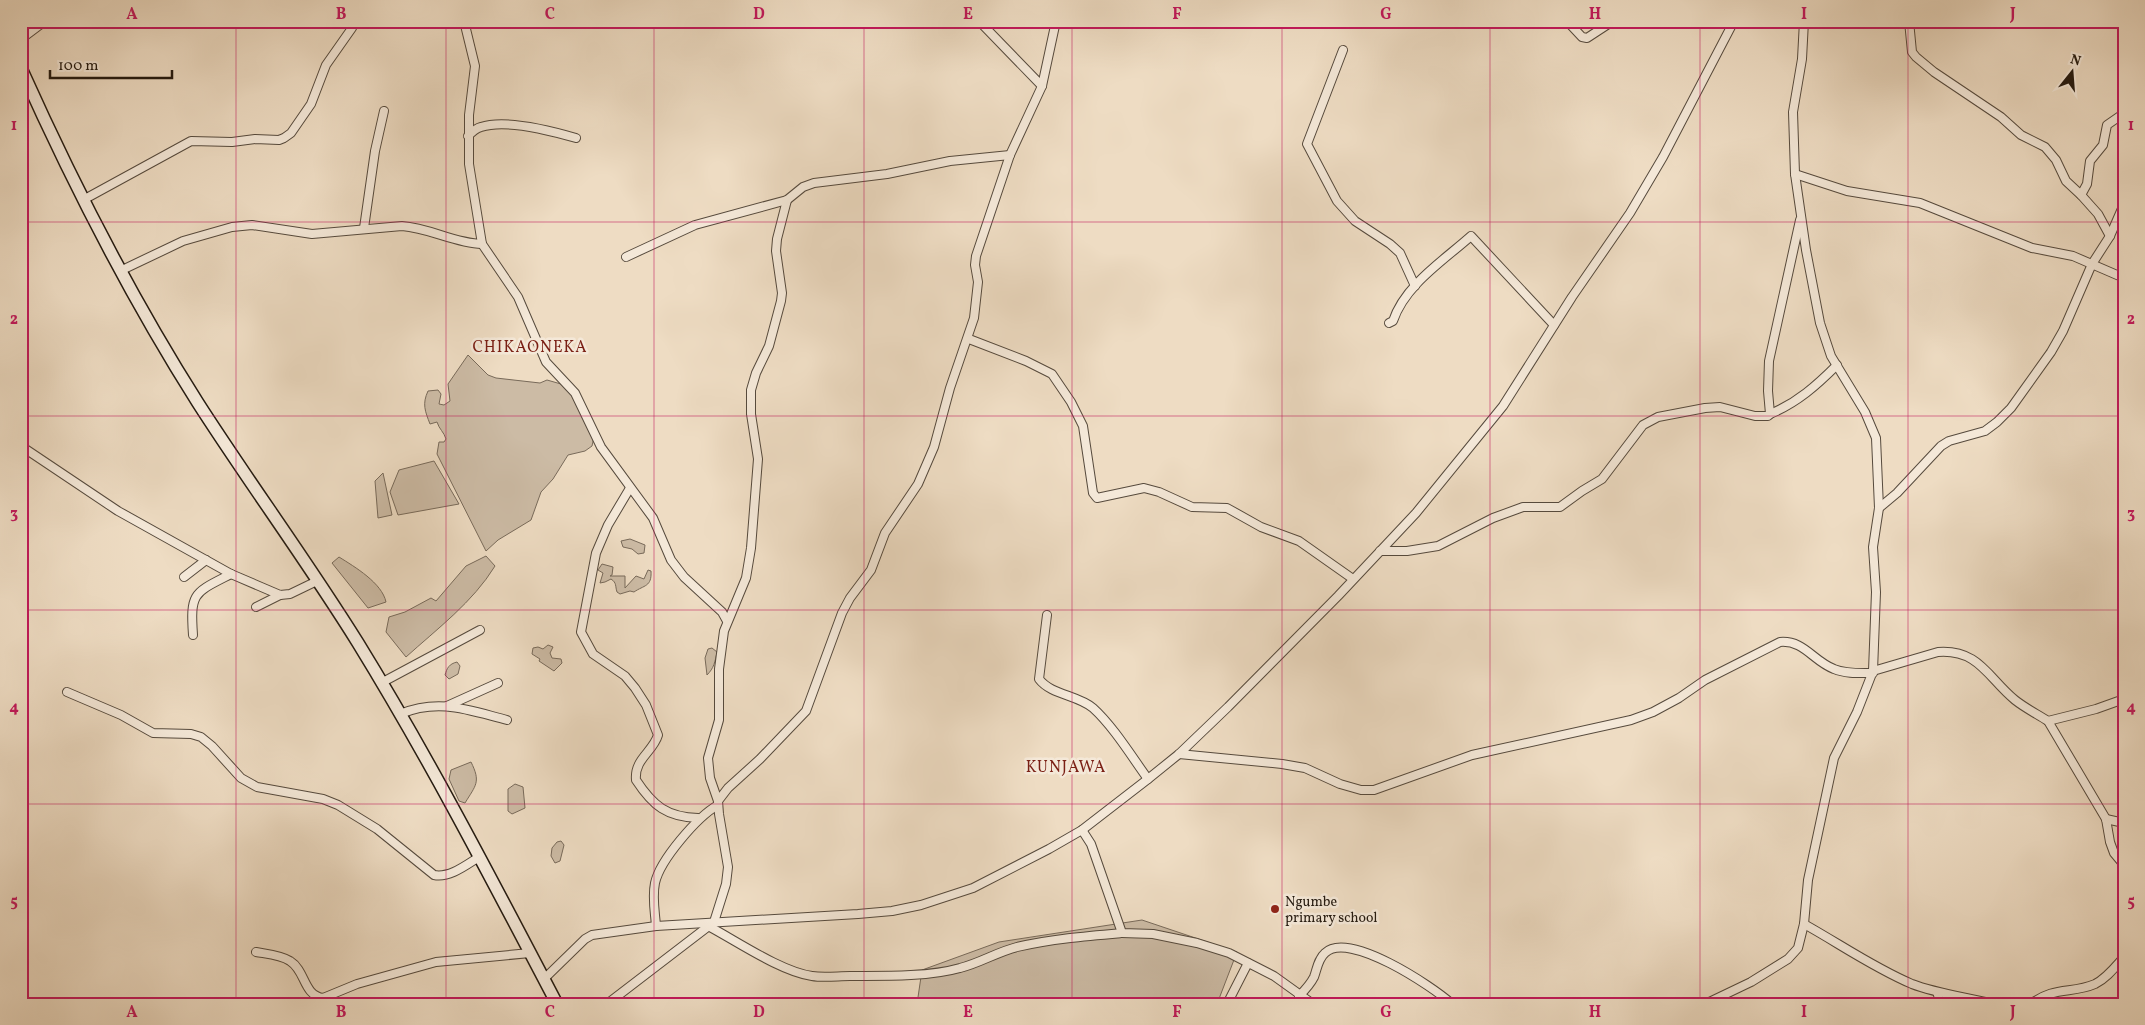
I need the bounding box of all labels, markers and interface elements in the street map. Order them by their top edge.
text: A [126,4,138,26]
text: B [336,4,347,26]
text: C [545,4,555,26]
text: D [753,4,765,26]
text: E [963,4,973,26]
text: F [1172,4,1182,26]
text: G [1380,4,1392,26]
text: H [1589,4,1601,26]
text: I [1801,4,1807,26]
text: J [2009,4,2016,26]
scale bar [50,48,172,80]
north arrow [2048,48,2098,98]
text: N [2068,50,2083,72]
text: 100 m [58,56,98,77]
text: 1 [11,115,17,137]
text: 1 [2128,115,2134,137]
text: 2 [10,309,18,331]
text: 2 [2127,309,2135,331]
district label: CHIKAONEKA [472,337,588,359]
text: 3 [10,503,18,525]
text: 3 [2127,503,2135,525]
text: 4 [9,697,19,719]
text: 4 [2126,697,2136,719]
district label: KUNJAWA [1026,757,1106,779]
text: 5 [10,891,18,913]
text: 5 [2127,891,2135,913]
place label: Ngumbe primary school [1285,893,1377,928]
marker: Ngumbe primary school [1269,903,1281,915]
text: A [126,1002,138,1024]
text: B [336,1002,347,1024]
text: C [545,1002,555,1024]
text: D [753,1002,765,1024]
text: E [963,1002,973,1024]
text: F [1172,1002,1182,1024]
text: G [1380,1002,1392,1024]
text: H [1589,1002,1601,1024]
text: I [1801,1002,1807,1024]
text: J [2009,1002,2016,1024]

